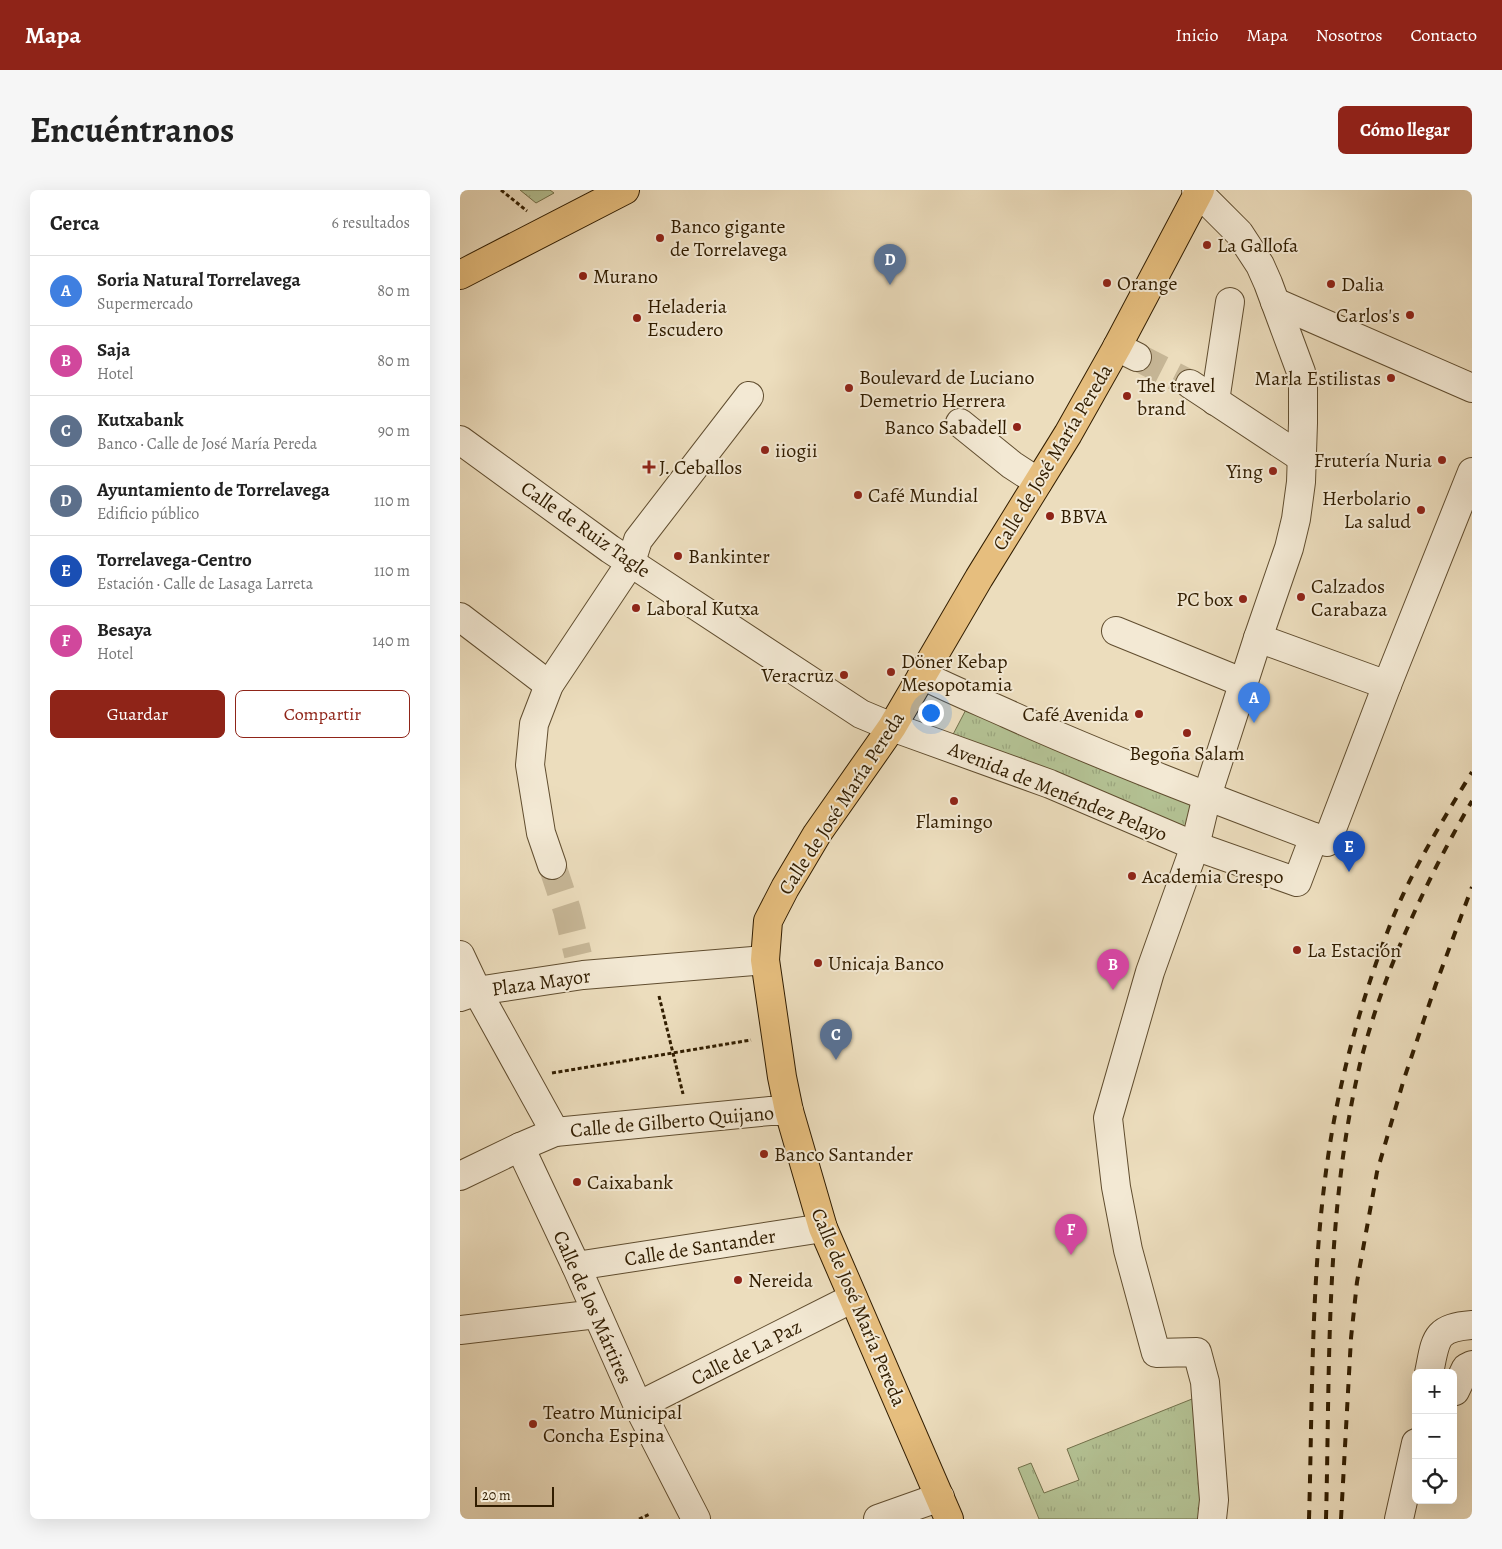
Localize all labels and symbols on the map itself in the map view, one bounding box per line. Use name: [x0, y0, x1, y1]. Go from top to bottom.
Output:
place label: Banco gigante de Torrelavega: [670, 213, 788, 263]
marker: Banco gigante de Torrelavega: [654, 232, 666, 244]
place label: La Gallofa: [1217, 232, 1299, 259]
marker: La Gallofa: [1201, 239, 1213, 251]
pin: D: [874, 244, 906, 285]
place label: Murano: [593, 263, 658, 290]
marker: Murano: [577, 270, 589, 282]
place label: Orange: [1117, 270, 1178, 297]
place label: Dalia: [1341, 271, 1385, 298]
marker: Orange: [1101, 277, 1113, 289]
marker: Dalia: [1325, 278, 1337, 290]
place label: Heladeria Escudero: [647, 293, 728, 343]
place label: Carlos's: [1336, 302, 1400, 329]
marker: Carlos's: [1404, 309, 1416, 321]
marker: Heladeria Escudero: [631, 312, 643, 324]
street label: Calle de José María Pereda: [986, 358, 1119, 556]
place label: Boulevard de Luciano Demetrio Herrera: [859, 364, 1034, 414]
place label: Marla Estilistas: [1255, 365, 1381, 392]
place label: The travel brand: [1137, 372, 1215, 422]
marker: Marla Estilistas: [1385, 372, 1397, 384]
marker: Boulevard de Luciano Demetrio Herrera: [843, 382, 855, 394]
marker: The travel brand: [1121, 390, 1133, 402]
place label: Banco Sabadell: [884, 414, 1007, 441]
marker: Banco Sabadell: [1011, 421, 1023, 433]
place label: iiogii: [775, 437, 818, 464]
marker: iiogii: [759, 444, 771, 456]
place label: Frutería Nuria: [1314, 447, 1433, 474]
place label: J. Ceballos: [659, 454, 742, 481]
marker: Frutería Nuria: [1436, 454, 1448, 466]
place label: Ying: [1225, 458, 1263, 485]
marker: J. Ceballos: [643, 461, 655, 473]
marker: Ying: [1267, 465, 1279, 477]
street label: Calle de Ruiz Tagle: [515, 475, 656, 584]
place label: Café Mundial: [868, 482, 978, 509]
place label: Herbolario La salud: [1322, 485, 1411, 535]
marker: Café Mundial: [852, 489, 864, 501]
place label: BBVA: [1060, 503, 1107, 530]
marker: Herbolario La salud: [1415, 504, 1427, 516]
marker: BBVA: [1044, 510, 1056, 522]
place label: Bankinter: [688, 543, 770, 570]
marker: Bankinter: [672, 550, 684, 562]
place label: Calzados Carabaza: [1311, 573, 1388, 623]
place label: PC box: [1176, 586, 1233, 613]
marker: Calzados Carabaza: [1295, 591, 1307, 603]
marker: PC box: [1237, 593, 1249, 605]
place label: Laboral Kutxa: [646, 595, 760, 622]
marker: Laboral Kutxa: [630, 602, 642, 614]
place label: Döner Kebap Mesopotamia: [901, 648, 1013, 698]
place label: Veracruz: [760, 662, 834, 689]
marker: Döner Kebap Mesopotamia: [885, 666, 897, 678]
marker: Veracruz: [838, 669, 850, 681]
pin: A: [1238, 682, 1270, 723]
your location: [918, 700, 944, 726]
place label: Café Avenida: [1023, 701, 1130, 728]
street label: Calle de José María Pereda: [772, 706, 911, 900]
marker: Café Avenida: [1133, 708, 1145, 720]
marker: Begoña Salam: [1181, 727, 1193, 739]
street label: Avenida de Menéndez Pelayo: [943, 735, 1171, 848]
place label: Begoña Salam: [1129, 740, 1245, 767]
marker: Flamingo: [948, 795, 960, 807]
place label: Flamingo: [915, 808, 993, 835]
pin: E: [1333, 831, 1365, 872]
place label: Academia Crespo: [1141, 863, 1283, 890]
marker: Academia Crespo: [1126, 870, 1138, 882]
place label: La Estación: [1307, 937, 1401, 964]
marker: La Estación: [1291, 944, 1303, 956]
pin: B: [1097, 949, 1129, 990]
place label: Unicaja Banco: [828, 950, 944, 977]
marker: Unicaja Banco: [812, 957, 824, 969]
street label: Plaza Mayor: [490, 962, 593, 1003]
pin: C: [820, 1019, 852, 1060]
street label: Calle de Gilberto Quijano: [569, 1099, 775, 1144]
place label: Banco Santander: [774, 1141, 913, 1168]
marker: Banco Santander: [758, 1148, 770, 1160]
place label: Caixabank: [587, 1169, 673, 1196]
marker: Caixabank: [571, 1176, 583, 1188]
street label: Calle de José María Pereda: [804, 1204, 913, 1411]
pin: F: [1055, 1214, 1087, 1255]
street label: Calle de Santander: [622, 1222, 778, 1273]
street label: Calle de los Mártires: [547, 1226, 639, 1388]
place label: Nereida: [748, 1267, 814, 1294]
marker: Nereida: [732, 1274, 744, 1286]
street label: Calle de La Paz: [686, 1313, 806, 1392]
place label: Teatro Municipal Concha Espina: [543, 1399, 682, 1449]
marker: Teatro Municipal Concha Espina: [527, 1418, 539, 1430]
scale bar: [475, 1484, 554, 1507]

